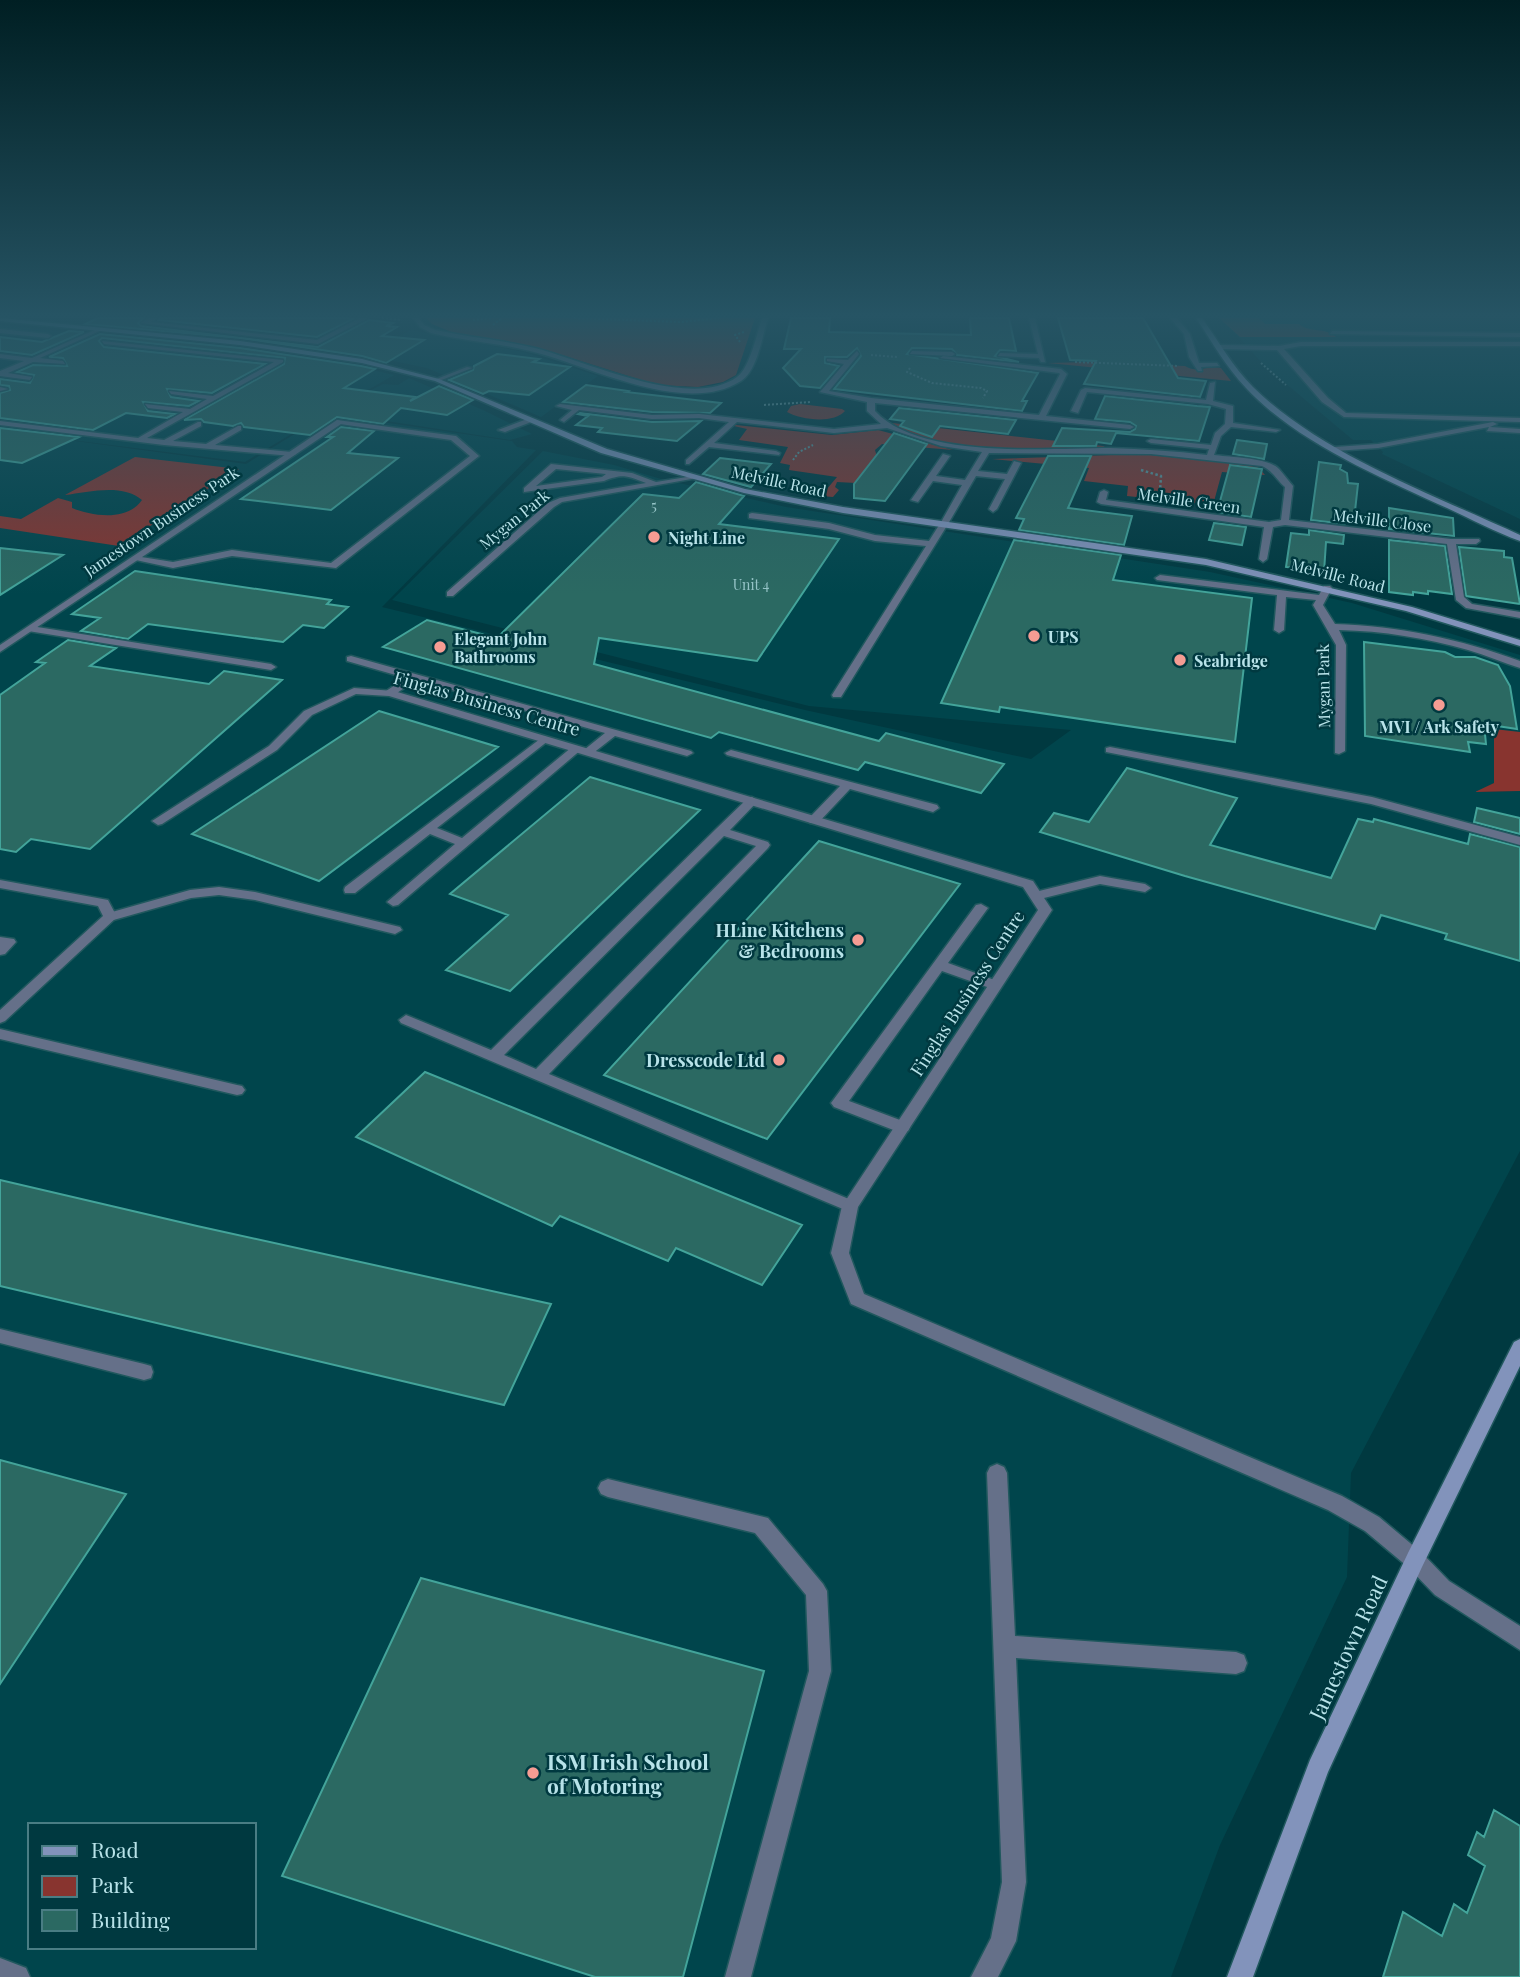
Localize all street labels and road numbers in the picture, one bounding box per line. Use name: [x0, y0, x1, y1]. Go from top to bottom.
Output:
street label: Jamestown Business Park: [79, 461, 243, 581]
street label: Melville Road: [730, 461, 828, 501]
street label: Melville Green: [1136, 482, 1242, 518]
street label: Mygan Park: [475, 484, 553, 554]
street label: Melville Close: [1331, 504, 1433, 536]
street label: Melville Road: [1289, 553, 1387, 597]
street label: Mygan Park: [1312, 644, 1334, 728]
street label: Finglas Business Centre: [391, 665, 583, 741]
street label: Finglas Business Centre: [904, 906, 1030, 1080]
street label: Jamestown Road: [1301, 1570, 1393, 1725]

